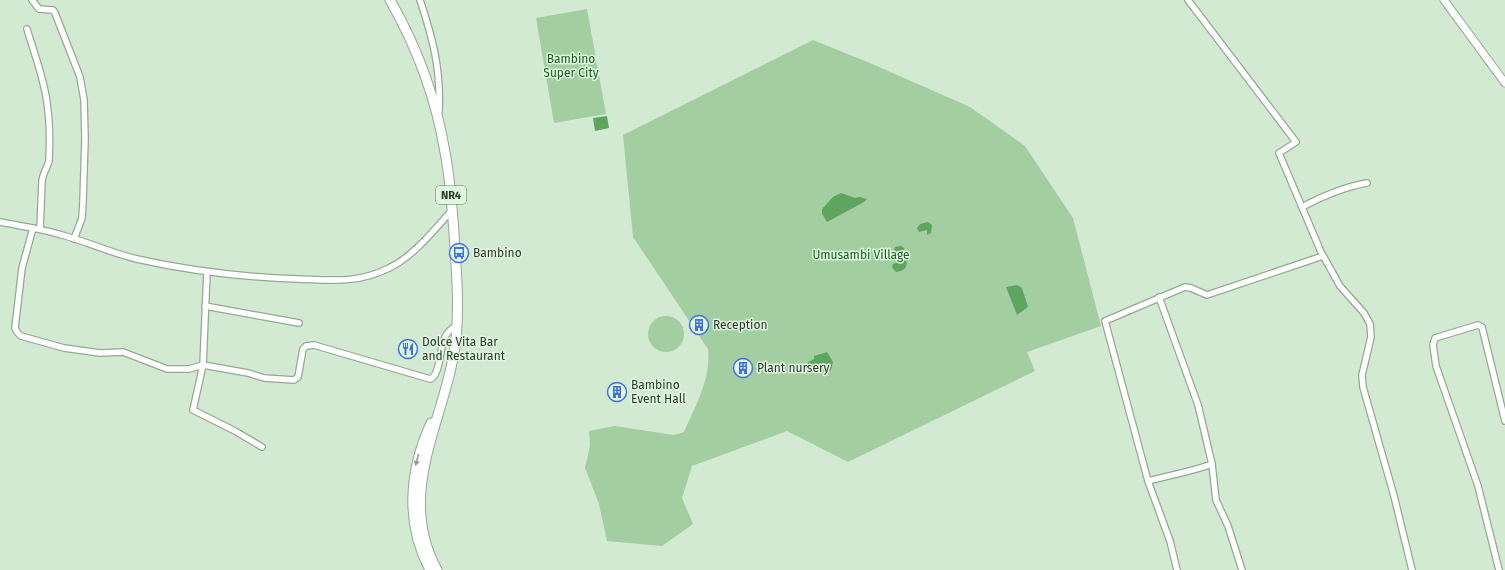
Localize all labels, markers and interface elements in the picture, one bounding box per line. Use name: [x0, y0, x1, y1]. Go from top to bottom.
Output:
park label: Bambino Super City: [543, 52, 599, 80]
road number: NR4: [436, 186, 466, 204]
bus stop icon: Bambino: [448, 242, 470, 264]
place label: Bambino: [473, 246, 522, 260]
park label: Umusambi Village: [812, 248, 910, 262]
building icon: Reception: [688, 314, 710, 336]
place label: Reception: [713, 318, 768, 332]
place label: Dolce Vita Bar and Restaurant: [422, 335, 506, 363]
restaurant icon: Dolce Vita Bar and Restaurant: [397, 338, 419, 360]
building icon: Plant nursery: [732, 357, 754, 379]
place label: Plant nursery: [757, 361, 830, 375]
place label: Bambino Event Hall: [631, 378, 686, 406]
building icon: Bambino Event Hall: [606, 381, 628, 403]
one-way arrow: [414, 454, 420, 467]

